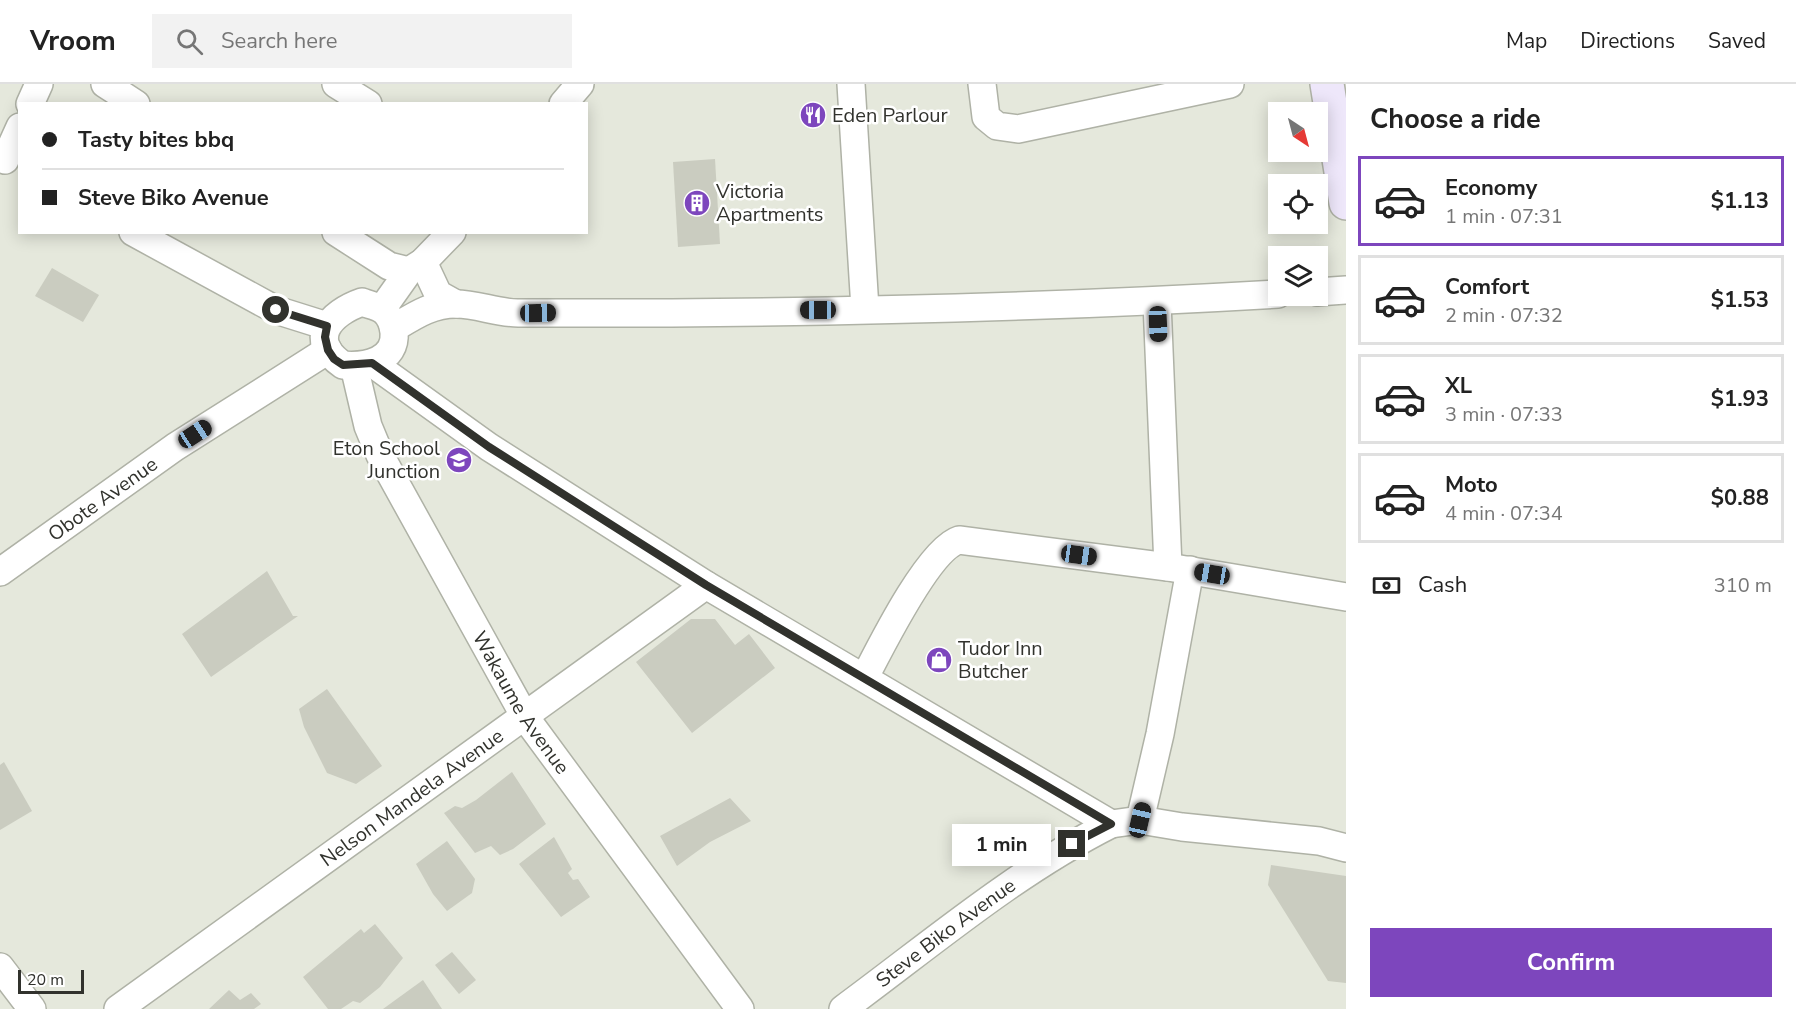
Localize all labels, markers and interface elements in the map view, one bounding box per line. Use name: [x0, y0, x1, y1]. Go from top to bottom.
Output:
search box: [152, 14, 572, 68]
text: Vroom: [30, 22, 116, 60]
icon: search: [173, 25, 206, 58]
text: Search here: [221, 26, 338, 56]
text: Map: [1506, 27, 1547, 55]
text: Directions: [1580, 27, 1675, 55]
text: Saved: [1708, 27, 1766, 55]
restaurant icon: Eden Parlour: [798, 100, 828, 130]
text: Choose a ride: [1370, 101, 1541, 138]
place label: Eden Parlour: [832, 102, 948, 129]
north arrow: [1268, 102, 1328, 162]
map controls: [1268, 102, 1328, 306]
text: Tasty bites bbq: [78, 125, 234, 155]
text: Economy: [1445, 173, 1537, 203]
button: locate: [1268, 174, 1328, 234]
icon: car: [1373, 174, 1427, 228]
place label: Victoria Apartments: [715, 178, 823, 228]
text: Steve Biko Avenue: [78, 183, 269, 213]
text: $1.13: [1711, 186, 1769, 216]
building icon: Victoria Apartments: [682, 188, 712, 218]
text: 1 min · 07:31: [1445, 203, 1563, 230]
button: layers: [1268, 246, 1328, 306]
text: Comfort: [1445, 272, 1529, 302]
icon: car: [1373, 273, 1427, 327]
text: $1.53: [1711, 285, 1769, 315]
route start: [262, 296, 289, 323]
car: [800, 301, 836, 319]
text: 2 min · 07:32: [1445, 302, 1563, 329]
car: [520, 304, 556, 322]
car: [1148, 306, 1168, 342]
text: XL: [1445, 371, 1472, 401]
icon: car: [1373, 372, 1427, 426]
text: $1.93: [1711, 384, 1769, 414]
text: 3 min · 07:33: [1445, 401, 1563, 428]
car: [175, 417, 215, 451]
place label: Eton School Junction: [333, 435, 440, 485]
school or university icon: Eton School Junction: [444, 445, 474, 475]
street label: Obote Avenue: [43, 451, 163, 548]
text: Moto: [1445, 470, 1498, 500]
icon: car: [1373, 471, 1427, 525]
text: $0.88: [1711, 483, 1769, 513]
text: 4 min · 07:34: [1445, 500, 1563, 527]
car: [1060, 544, 1098, 566]
car: [1193, 562, 1231, 586]
icon: cash: [1370, 569, 1403, 602]
text: Cash: [1418, 570, 1467, 600]
text: 310 m: [1714, 572, 1772, 599]
street label: Wakaume Avenue: [466, 626, 576, 780]
place label: Tudor Inn Butcher: [958, 635, 1043, 685]
shop icon: Tudor Inn Butcher: [924, 645, 954, 675]
street label: Nelson Mandela Avenue: [315, 722, 509, 873]
car: [1127, 800, 1153, 840]
callout: 1 min: [952, 823, 1051, 865]
route end: [1058, 830, 1085, 857]
text: 1 min: [976, 831, 1027, 858]
street label: Steve Biko Avenue: [870, 872, 1021, 994]
button: Confirm: [1370, 928, 1772, 997]
scale bar: [18, 967, 84, 994]
text: 20 m: [27, 969, 64, 991]

